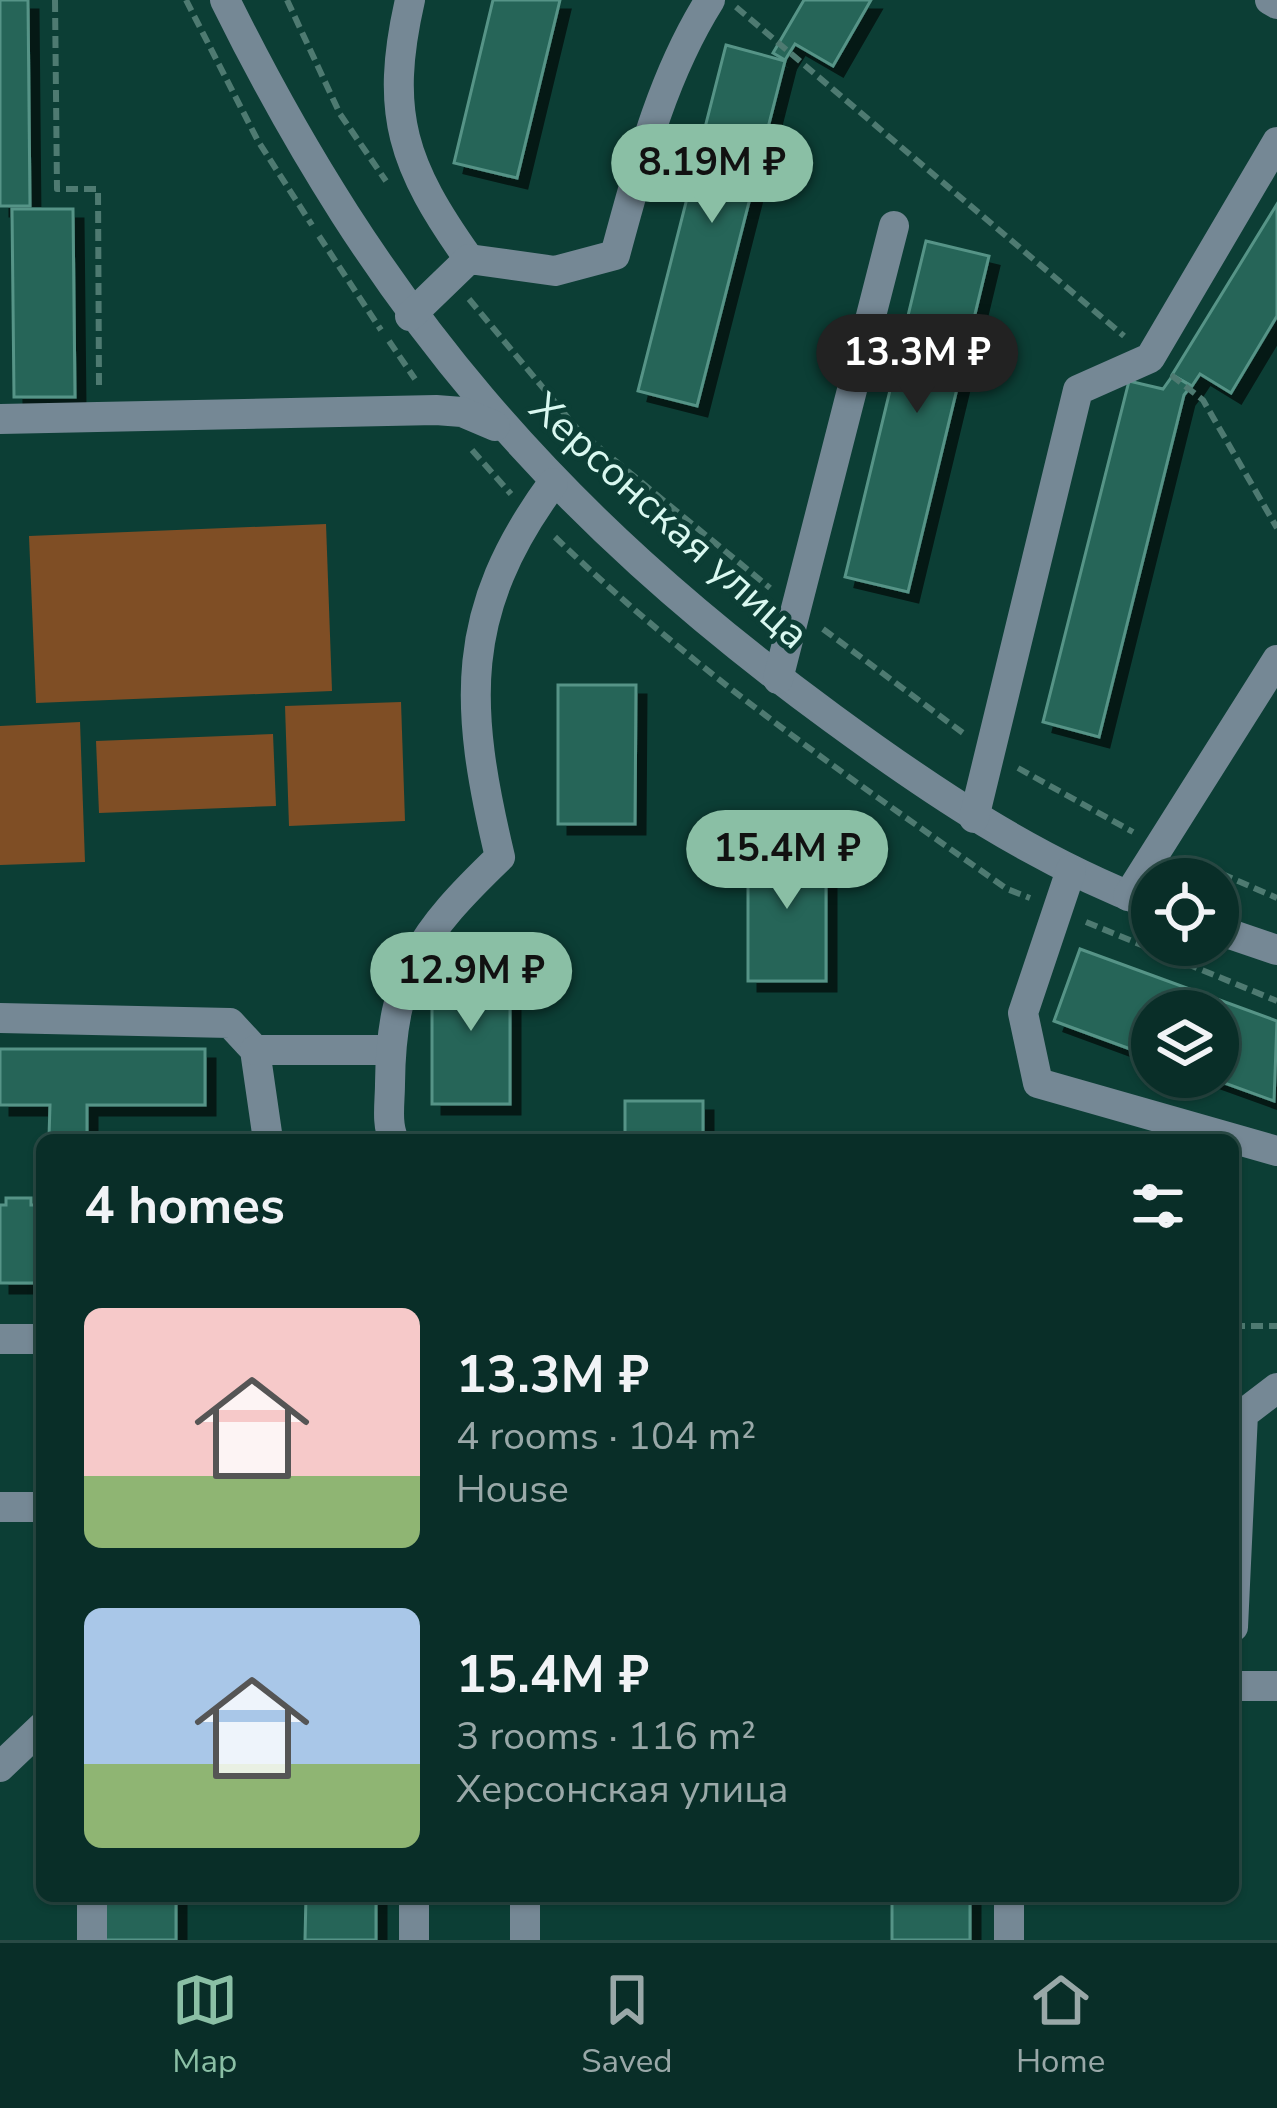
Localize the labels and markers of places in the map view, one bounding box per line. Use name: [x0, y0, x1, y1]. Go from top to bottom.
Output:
pin: 8.19M ₽: [601, 124, 823, 226]
pin: 13.3M ₽: [806, 314, 1028, 416]
pin: 15.4M ₽: [676, 810, 898, 912]
pin: 12.9M ₽: [360, 932, 582, 1034]

